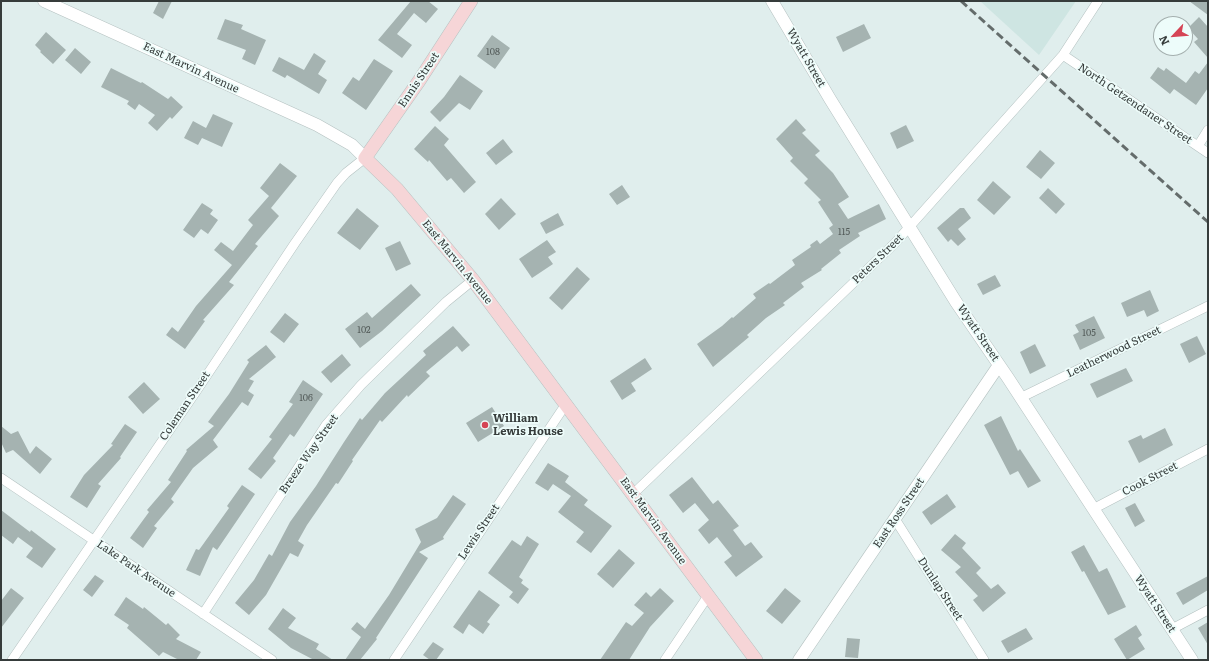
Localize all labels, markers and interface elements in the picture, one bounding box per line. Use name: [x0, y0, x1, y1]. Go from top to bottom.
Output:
north arrow: [1153, 16, 1193, 56]
street label: Wyatt Street: [784, 26, 828, 90]
text: N: [1154, 33, 1172, 48]
street label: East Marvin Avenue: [141, 40, 241, 96]
house number: 108: [486, 47, 500, 57]
street label: Ennis Street: [396, 50, 442, 110]
street label: North Getzendaner Street: [1075, 61, 1195, 147]
street label: East Marvin Avenue: [419, 217, 495, 307]
house number: 115: [838, 227, 850, 237]
street label: Peters Street: [850, 231, 906, 287]
street label: Wyatt Street: [954, 302, 1002, 364]
street label: Leatherwood Street: [1065, 323, 1163, 381]
house number: 102: [357, 325, 371, 335]
house number: 105: [1082, 328, 1096, 338]
street label: Coleman Street: [157, 369, 213, 443]
house number: 106: [299, 393, 313, 403]
street label: Breeze Way Street: [277, 412, 341, 496]
place label: William Lewis House: [493, 412, 563, 438]
marker: William Lewis House: [480, 420, 490, 430]
street label: Cook Street: [1120, 459, 1180, 499]
street label: East Marvin Avenue: [617, 475, 689, 567]
street label: East Ross Street: [871, 475, 927, 551]
street label: Lewis Street: [456, 502, 502, 562]
street label: Lake Park Avenue: [94, 538, 178, 600]
street label: Dunlap Street: [915, 555, 965, 623]
street label: Wyatt Street: [1132, 573, 1178, 635]

